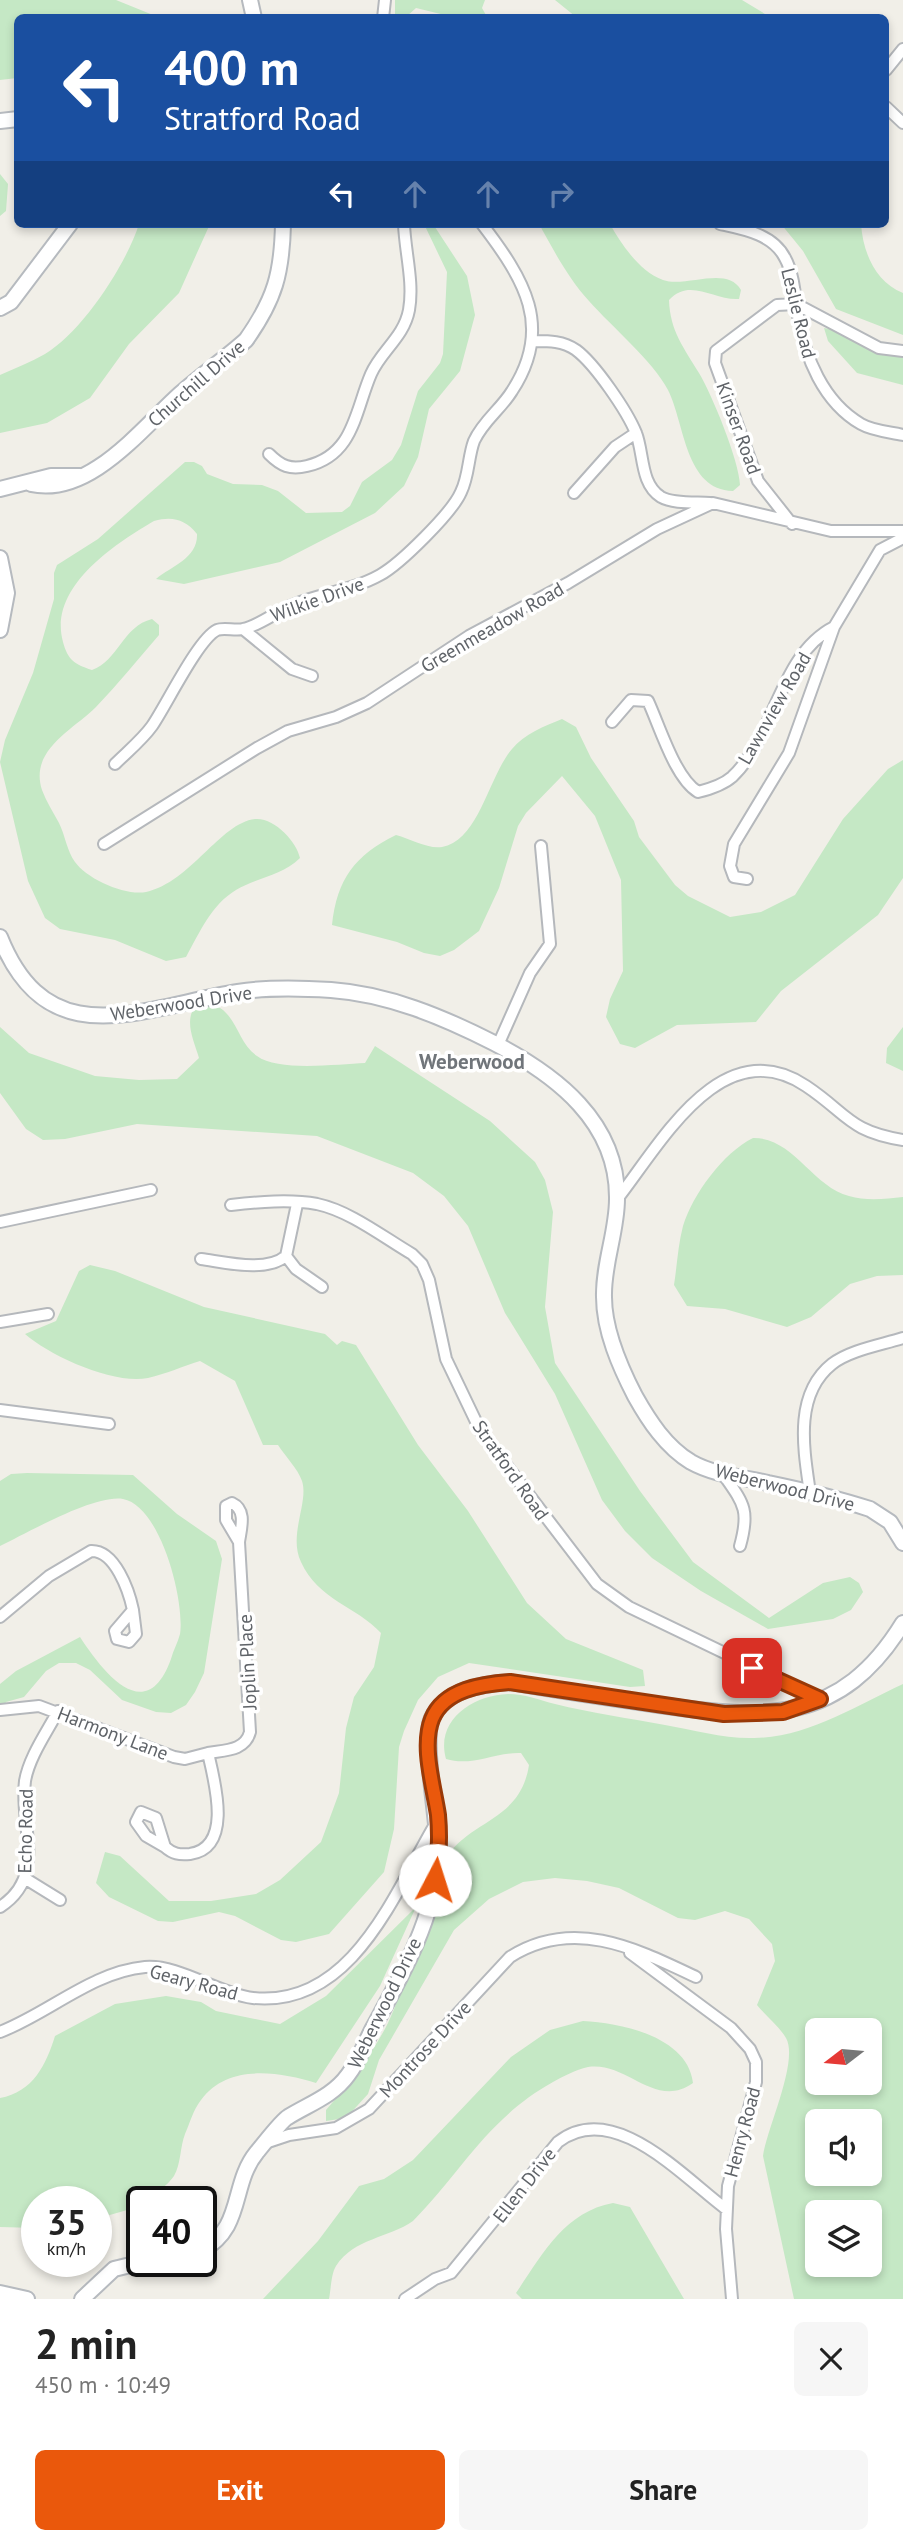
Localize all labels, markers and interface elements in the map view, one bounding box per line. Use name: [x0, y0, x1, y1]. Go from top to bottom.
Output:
text: 400 m: [164, 35, 299, 99]
icon: left: [49, 42, 140, 133]
text: Stratford Road: [164, 97, 361, 139]
icon: left: [323, 175, 361, 213]
icon: ahead: [396, 175, 434, 213]
icon: ahead: [469, 175, 507, 213]
icon: right: [542, 175, 580, 213]
street label: Leslie Road: [776, 265, 822, 361]
street label: Churchill Drive: [143, 334, 249, 432]
street label: Kinser Road: [711, 379, 767, 477]
street label: Wilkie Drive: [267, 571, 367, 627]
street label: Greenmeadow Road: [416, 576, 568, 678]
street label: Lawnview Road: [732, 648, 816, 768]
street label: Weberwood Drive: [109, 980, 253, 1026]
district label: Weberwood: [419, 1048, 525, 1075]
street label: Stratford Road: [468, 1415, 554, 1525]
street label: Weberwood Drive: [713, 1458, 857, 1516]
street label: Joplin Place: [233, 1614, 262, 1711]
pin: [722, 1638, 782, 1698]
icon: arrive: [733, 1649, 771, 1687]
street label: Harmony Lane: [54, 1701, 172, 1765]
street label: Echo Road: [12, 1788, 38, 1874]
position arrow: [398, 1843, 472, 1917]
street label: Weberwood Drive: [342, 1933, 426, 2073]
street label: Geary Road: [147, 1959, 241, 2005]
street label: Montrose Drive: [374, 1995, 476, 2103]
north arrow: [805, 2018, 882, 2095]
map controls: [805, 2018, 882, 2277]
street label: Henry Road: [718, 2084, 766, 2180]
button: sound: [805, 2109, 882, 2186]
street label: Ellen Drive: [487, 2143, 561, 2227]
speed limit sign: 40: [126, 2186, 217, 2277]
text: 35: [47, 2199, 86, 2245]
button: layers: [805, 2200, 882, 2277]
text: km/h: [47, 2237, 86, 2260]
text: 2 min: [35, 2316, 137, 2371]
button: close: [794, 2322, 868, 2396]
text: 450 m · 10:49: [35, 2370, 171, 2399]
button: Exit: [35, 2450, 445, 2530]
button: Share: [459, 2450, 868, 2530]

